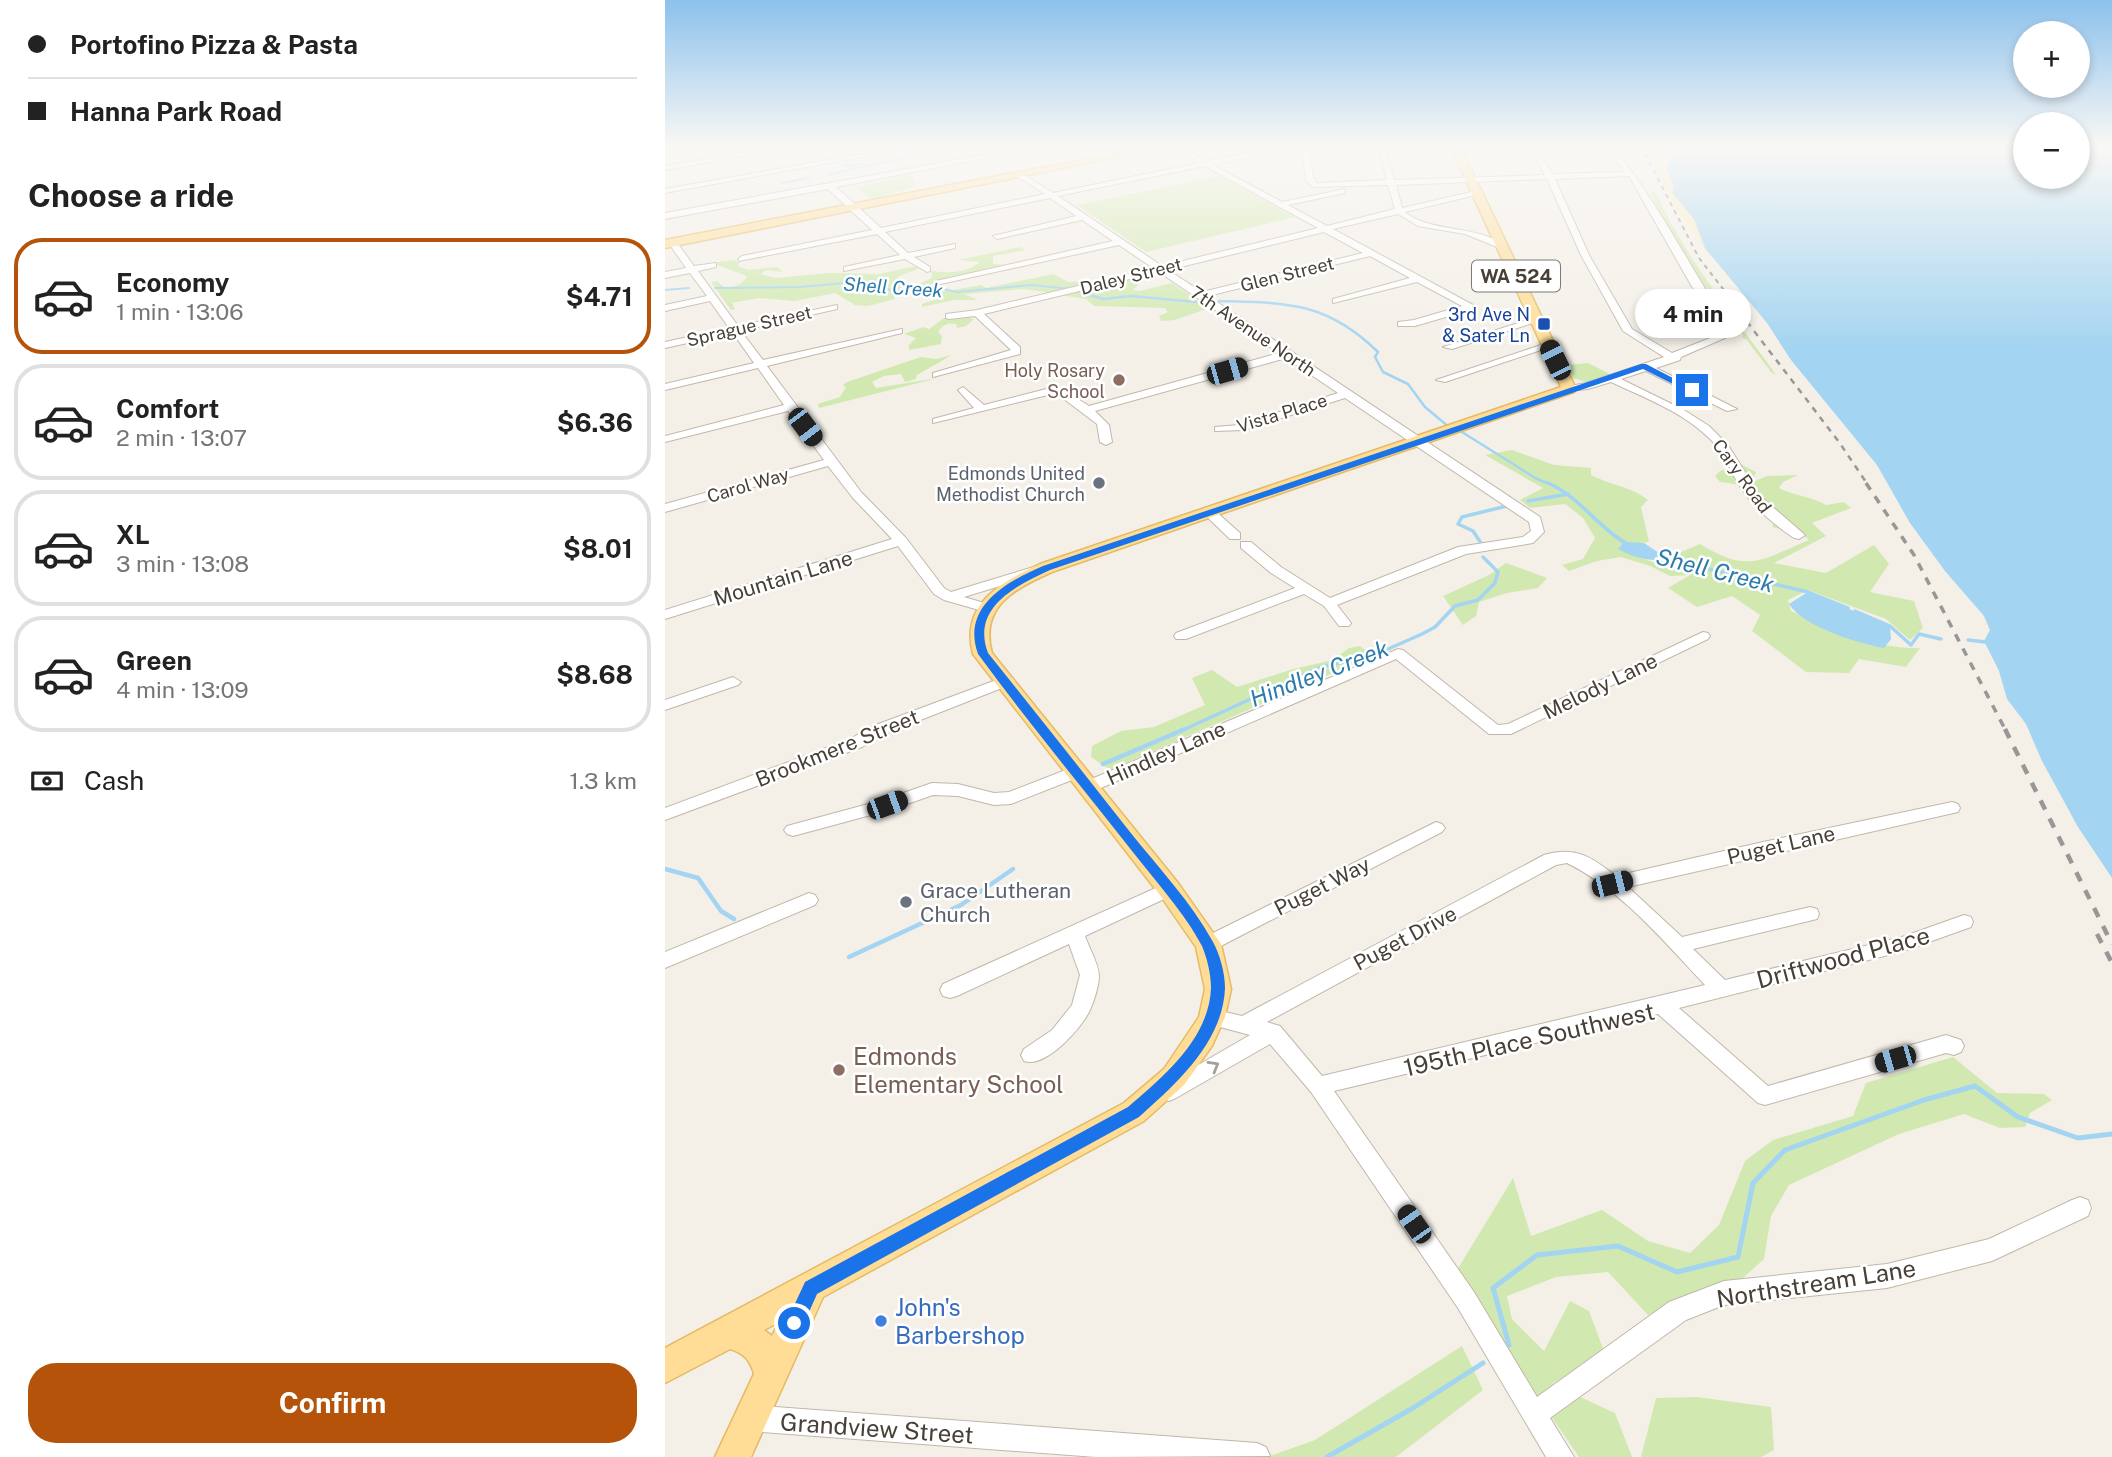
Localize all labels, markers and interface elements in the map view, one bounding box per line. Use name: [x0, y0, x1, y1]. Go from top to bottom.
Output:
map controls: [2013, 21, 2090, 189]
button: +: [2013, 21, 2090, 98]
text: Portofino Pizza & Pasta: [70, 29, 358, 60]
text: Hanna Park Road: [70, 96, 282, 127]
button: −: [2013, 112, 2090, 189]
text: Choose a ride: [28, 177, 234, 214]
street label: Glen Street: [1238, 252, 1336, 296]
street label: Daley Street: [1078, 253, 1184, 299]
road number: WA 524: [1472, 260, 1560, 292]
icon: car: [32, 265, 95, 328]
text: Economy: [116, 267, 229, 298]
water label: Shell Creek: [843, 273, 944, 302]
text: $4.71: [566, 281, 633, 312]
street label: 7th Avenue North: [1186, 281, 1320, 381]
callout: 4 min: [1634, 288, 1750, 338]
text: 1 min · 13:06: [116, 298, 244, 325]
text: 4 min: [1663, 300, 1723, 327]
street label: Sprague Street: [684, 301, 814, 351]
place label: 3rd Ave N & Sater Ln: [1442, 304, 1530, 346]
marker: 3rd Ave N & Sater Ln: [1536, 316, 1552, 332]
car: [1537, 337, 1574, 383]
car: [1204, 355, 1251, 387]
place label: Holy Rosary School: [1004, 360, 1105, 402]
marker: Holy Rosary School: [1111, 372, 1127, 388]
route end: [1676, 374, 1708, 406]
street label: Vista Place: [1234, 389, 1330, 437]
icon: car: [32, 391, 95, 454]
text: Comfort: [116, 393, 219, 424]
car: [784, 404, 827, 450]
text: $6.36: [557, 407, 633, 438]
text: 2 min · 13:07: [116, 424, 247, 451]
street label: Cary Road: [1708, 435, 1776, 517]
street label: Carol Way: [705, 463, 792, 507]
place label: Edmonds United Methodist Church: [936, 463, 1085, 505]
marker: Edmonds United Methodist Church: [1091, 475, 1107, 491]
icon: car: [32, 517, 95, 580]
text: XL: [116, 519, 150, 550]
text: $8.01: [563, 533, 633, 564]
water label: Shell Creek: [1653, 542, 1777, 598]
street label: Mountain Lane: [711, 545, 855, 611]
text: 3 min · 13:08: [116, 550, 249, 577]
water label: Hindley Creek: [1246, 634, 1393, 712]
icon: car: [32, 643, 95, 706]
text: Green: [116, 645, 192, 676]
street label: Melody Lane: [1539, 648, 1661, 724]
text: $8.68: [556, 659, 633, 690]
text: 4 min · 13:09: [116, 676, 249, 703]
street label: Brookmere Street: [752, 704, 922, 792]
street label: Hindley Lane: [1103, 716, 1229, 790]
icon: cash: [28, 762, 66, 800]
text: Cash: [84, 765, 144, 796]
text: 1.3 km: [570, 767, 637, 794]
car: [864, 788, 911, 822]
street label: Puget Lane: [1724, 820, 1838, 870]
street label: Puget Way: [1270, 851, 1374, 921]
car: [1590, 869, 1635, 899]
place label: Grace Lutheran Church: [920, 878, 1071, 927]
marker: Grace Lutheran Church: [898, 894, 914, 910]
street label: Puget Drive: [1349, 900, 1461, 976]
street label: Driftwood Place: [1753, 920, 1933, 994]
street label: 195th Place Southwest: [1401, 996, 1657, 1082]
place label: Edmonds Elementary School: [853, 1042, 1064, 1098]
car: [1872, 1043, 1919, 1075]
one-way arrow: [1207, 1061, 1220, 1074]
marker: Edmonds Elementary School: [831, 1062, 847, 1078]
car: [1394, 1201, 1435, 1247]
street label: Northstream Lane: [1714, 1253, 1918, 1313]
place label: John's Barbershop: [895, 1293, 1025, 1349]
route start: [778, 1307, 810, 1339]
marker: John's Barbershop: [873, 1313, 889, 1329]
button: Confirm: [28, 1363, 637, 1443]
street label: Grandview Street: [779, 1407, 975, 1449]

